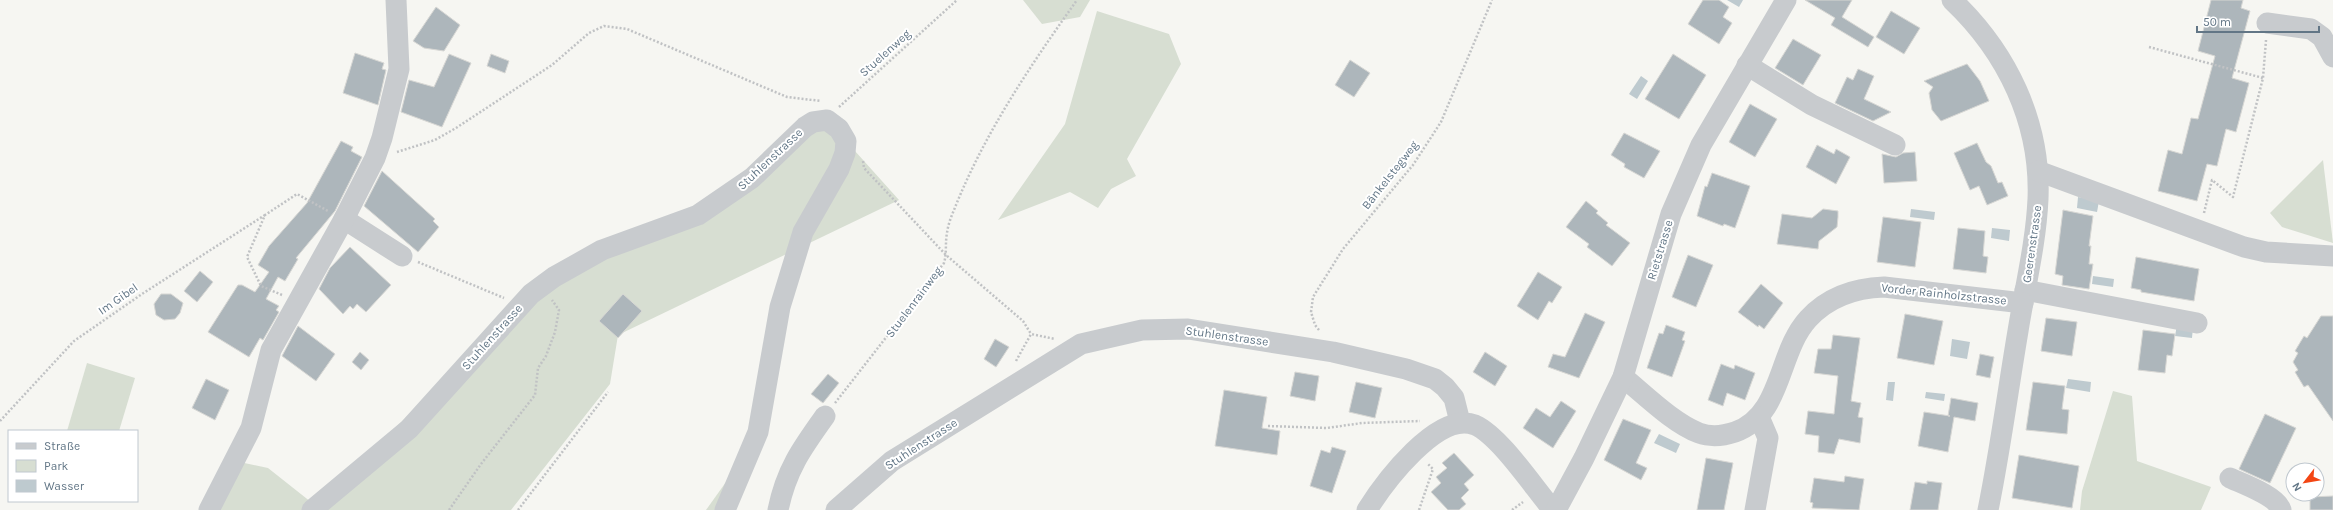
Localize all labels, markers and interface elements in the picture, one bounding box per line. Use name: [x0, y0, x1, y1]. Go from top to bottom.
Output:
scale bar: [2197, 8, 2319, 34]
text: 50 m: [2203, 15, 2231, 29]
street label: Stuelenweg: [857, 26, 913, 79]
street label: Stuhlenstrasse: [735, 125, 805, 193]
street label: Bänkelstegweg: [1359, 138, 1421, 212]
street label: Geerenstrasse: [2020, 204, 2044, 284]
street label: Rietstrasse: [1644, 218, 1676, 282]
street label: Stuelenrainweg: [883, 264, 945, 340]
street label: Im Gibel: [95, 280, 141, 318]
street label: Vorder Rainholzstrasse: [1881, 280, 2007, 308]
street label: Stuhlenstrasse: [459, 301, 525, 373]
street label: Stuhlenstrasse: [1185, 323, 1269, 349]
street label: Stuhlenstrasse: [882, 415, 960, 473]
legend: [8, 430, 138, 502]
text: Straße: [44, 439, 80, 453]
text: Park: [44, 459, 69, 473]
north arrow: [2285, 462, 2325, 502]
text: Wasser: [44, 479, 85, 493]
text: N: [2289, 480, 2304, 494]

